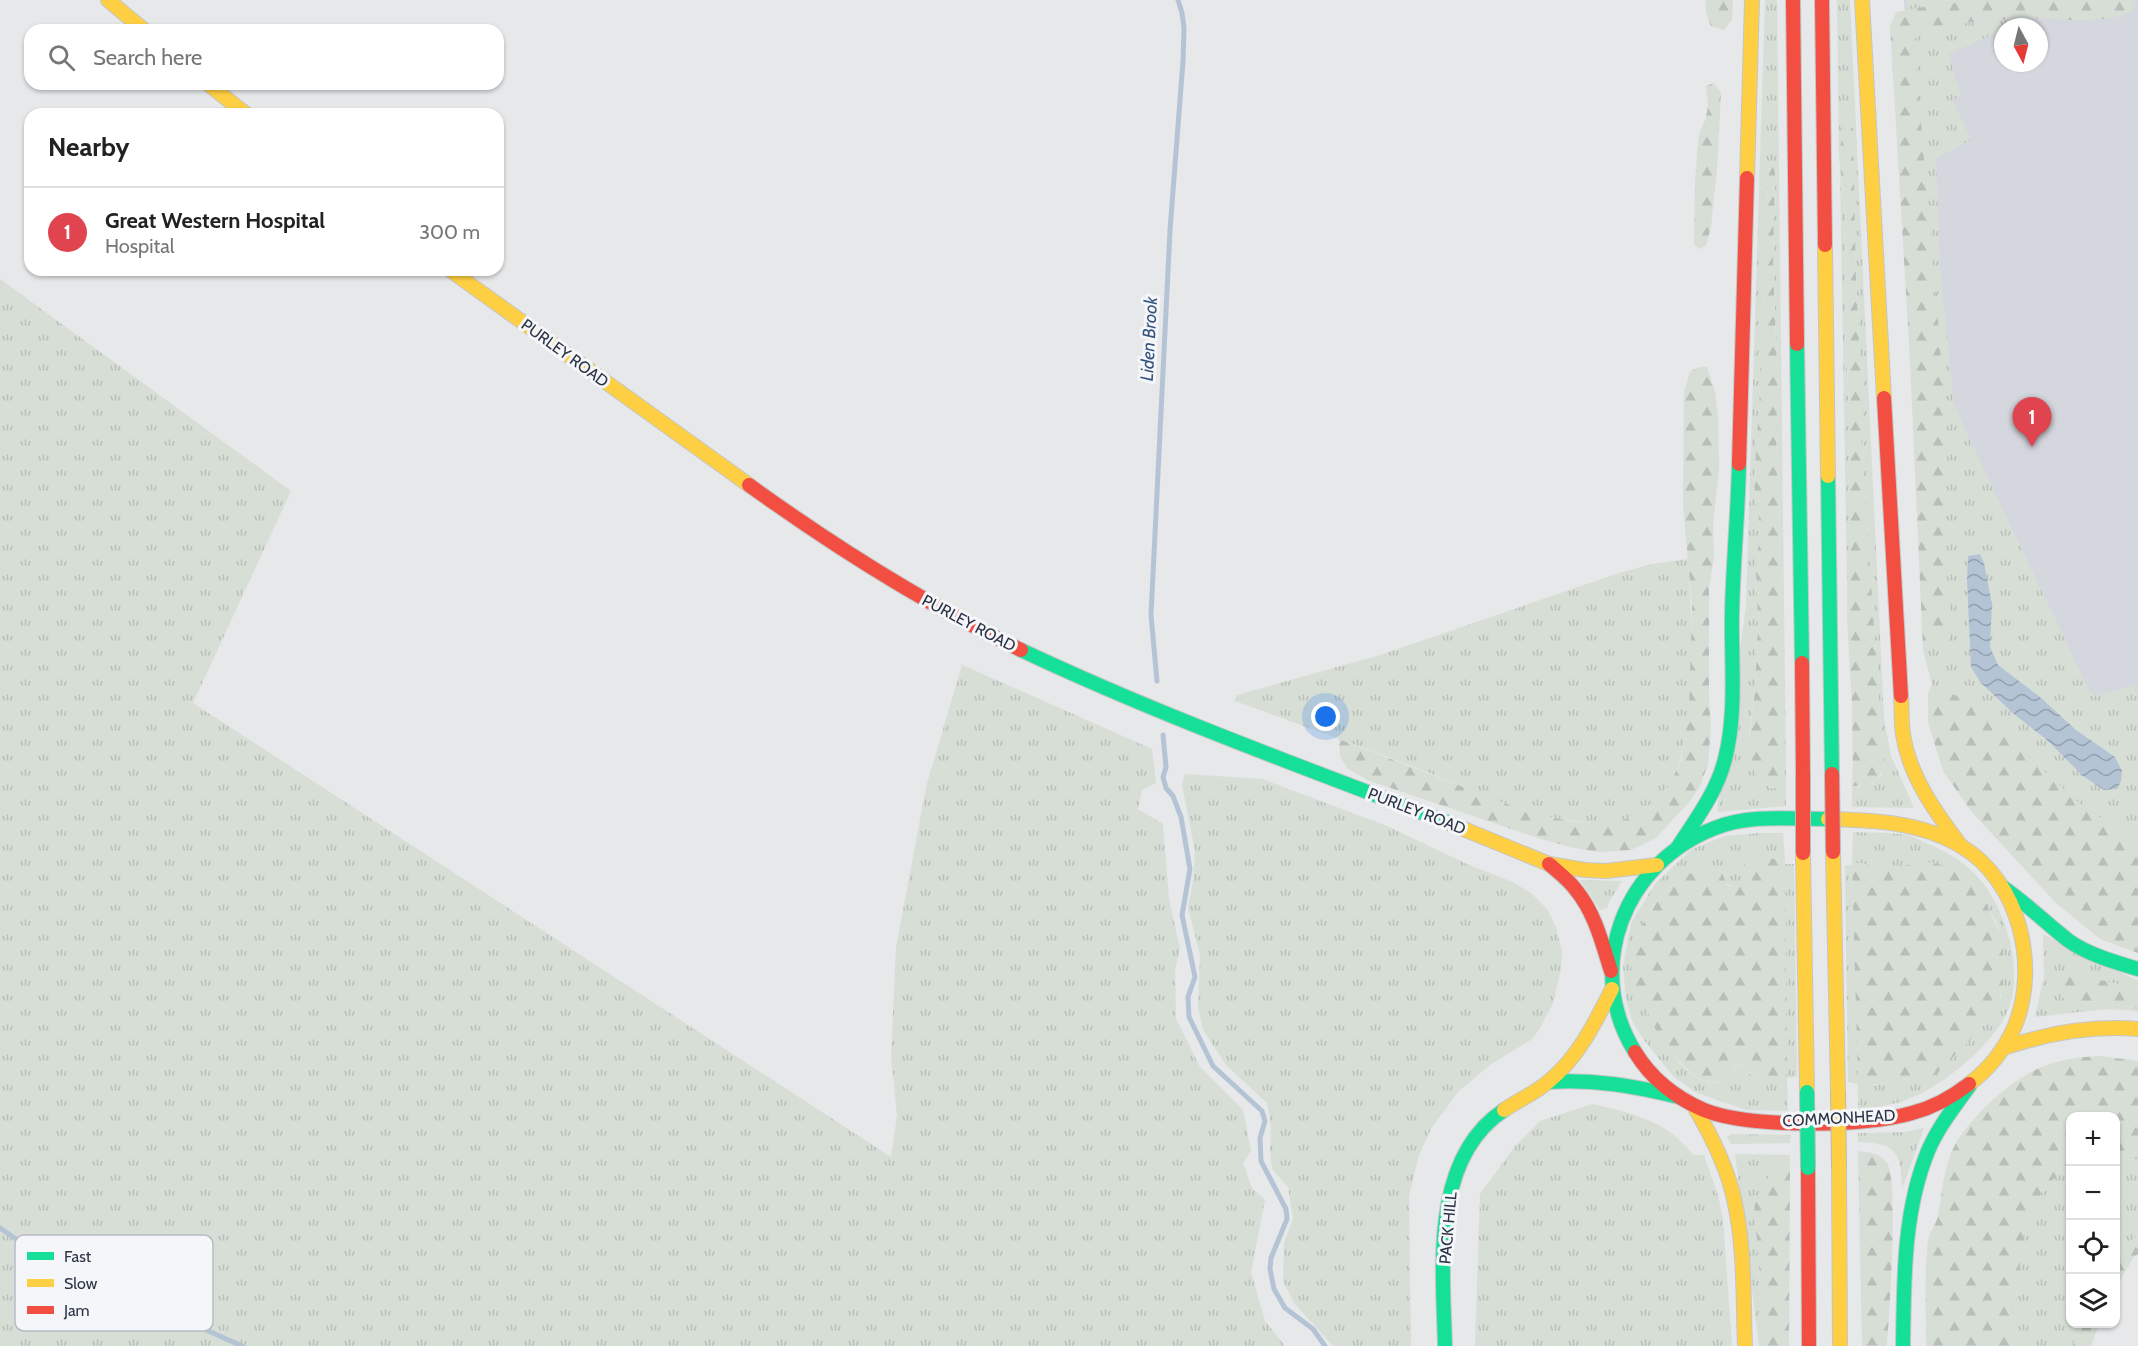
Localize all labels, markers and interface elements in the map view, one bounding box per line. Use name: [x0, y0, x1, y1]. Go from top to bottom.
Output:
north arrow: [1994, 18, 2048, 72]
search box: [24, 24, 504, 90]
icon: search: [45, 41, 78, 74]
text: Search here: [93, 44, 202, 71]
text: Nearby: [48, 131, 129, 163]
text: Great Western Hospital: [105, 207, 325, 234]
text: 1: [64, 220, 71, 244]
text: 300 m: [419, 220, 480, 244]
text: Hospital: [105, 234, 175, 258]
water label: Liden Brook: [1136, 295, 1162, 382]
street label: PURLEY ROAD: [518, 315, 612, 391]
pin: 1: [2012, 398, 2052, 447]
street label: PURLEY ROAD: [919, 590, 1019, 656]
your location: [1311, 702, 1340, 731]
street label: PURLEY ROAD: [1365, 784, 1469, 838]
street label: COMMONHEAD: [1782, 1106, 1896, 1130]
map controls: [2066, 1112, 2120, 1328]
button: +: [2066, 1112, 2120, 1166]
button: −: [2066, 1166, 2120, 1220]
street label: PACK HILL: [1435, 1191, 1461, 1265]
button: locate: [2066, 1220, 2120, 1274]
legend: [15, 1235, 213, 1331]
text: Fast: [64, 1247, 92, 1266]
text: Slow: [64, 1274, 98, 1293]
button: layers: [2066, 1274, 2120, 1328]
text: Jam: [63, 1301, 90, 1320]

